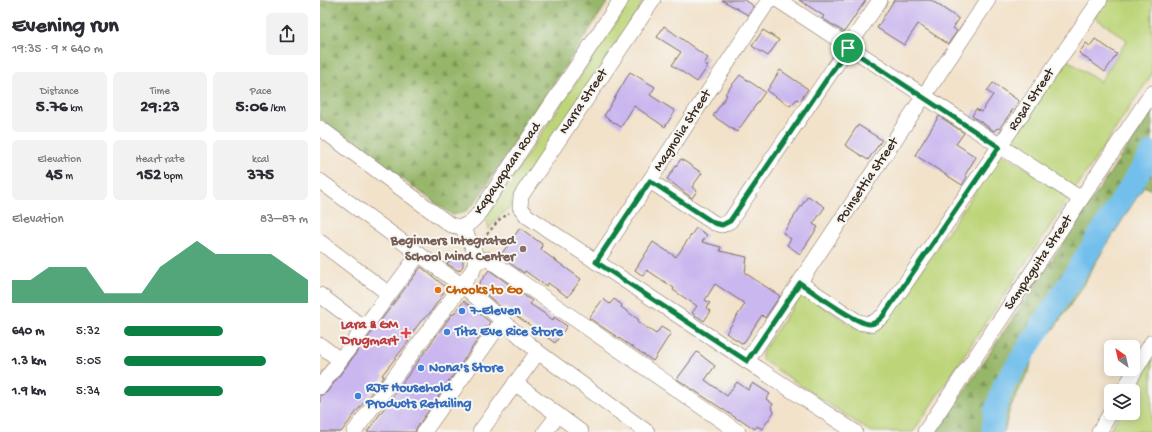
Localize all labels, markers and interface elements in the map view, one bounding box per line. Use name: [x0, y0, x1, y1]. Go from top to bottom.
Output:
button: share: [266, 13, 308, 55]
text: Evening run: [12, 14, 119, 40]
pin: [831, 31, 865, 65]
icon: arrive: [837, 37, 859, 59]
text: 19:35 · 9 × 640 m: [12, 42, 103, 57]
street label: Narra Street: [556, 65, 613, 138]
street label: Rosal Street: [1005, 65, 1060, 134]
text: Distance: [40, 86, 79, 98]
text: Time: [150, 86, 170, 98]
text: Pace: [250, 86, 271, 98]
street label: Magnolia Street: [650, 86, 716, 175]
text: 5.76: [36, 98, 68, 118]
text: 29:23: [140, 98, 180, 118]
text: 5:06: [235, 98, 268, 118]
text: km: [68, 103, 83, 115]
text: /km: [268, 103, 286, 115]
street label: Kapayapaan Road: [471, 118, 546, 218]
street label: Poinsettia Street: [832, 134, 904, 228]
text: Elevation: [37, 154, 81, 166]
text: Heart rate: [135, 154, 185, 166]
text: kcal: [252, 154, 269, 166]
text: 45: [46, 166, 63, 186]
text: 152: [137, 166, 161, 186]
text: 375: [247, 166, 274, 186]
text: m: [63, 171, 73, 183]
text: bpm: [161, 171, 183, 183]
street label: Sampaguita Street: [1001, 211, 1078, 314]
text: Elevation: [12, 212, 64, 227]
text: 83–87 m: [260, 212, 308, 227]
place label: Beginners Integrated School Mind Center: [390, 233, 517, 266]
marker: Beginners Integrated School Mind Center: [518, 244, 528, 254]
place label: Chooks to Go: [445, 282, 523, 299]
marker: Chooks to Go: [433, 285, 443, 295]
place label: 7-Eleven: [469, 303, 521, 320]
marker: 7-Eleven: [457, 306, 467, 316]
place label: Lara & GM Drugmart: [339, 317, 399, 350]
text: 640 m: [12, 324, 44, 339]
text: 5:32: [76, 324, 100, 339]
place label: Tita Eve Rice Store: [454, 324, 564, 341]
marker: Tita Eve Rice Store: [442, 327, 452, 337]
marker: Lara & GM Drugmart: [401, 328, 411, 338]
north arrow: [1104, 340, 1140, 376]
map controls: [1104, 340, 1140, 420]
text: 1.3 km: [12, 354, 46, 369]
text: 5:05: [76, 354, 101, 369]
place label: Nona's Store: [429, 360, 504, 377]
marker: Nona's Store: [416, 363, 426, 373]
place label: RJF Household Products Retailing: [365, 380, 472, 413]
text: 1.9 km: [12, 384, 46, 399]
text: 5:34: [76, 384, 100, 399]
button: layers: [1104, 384, 1140, 420]
marker: RJF Household Products Retailing: [353, 391, 363, 401]

